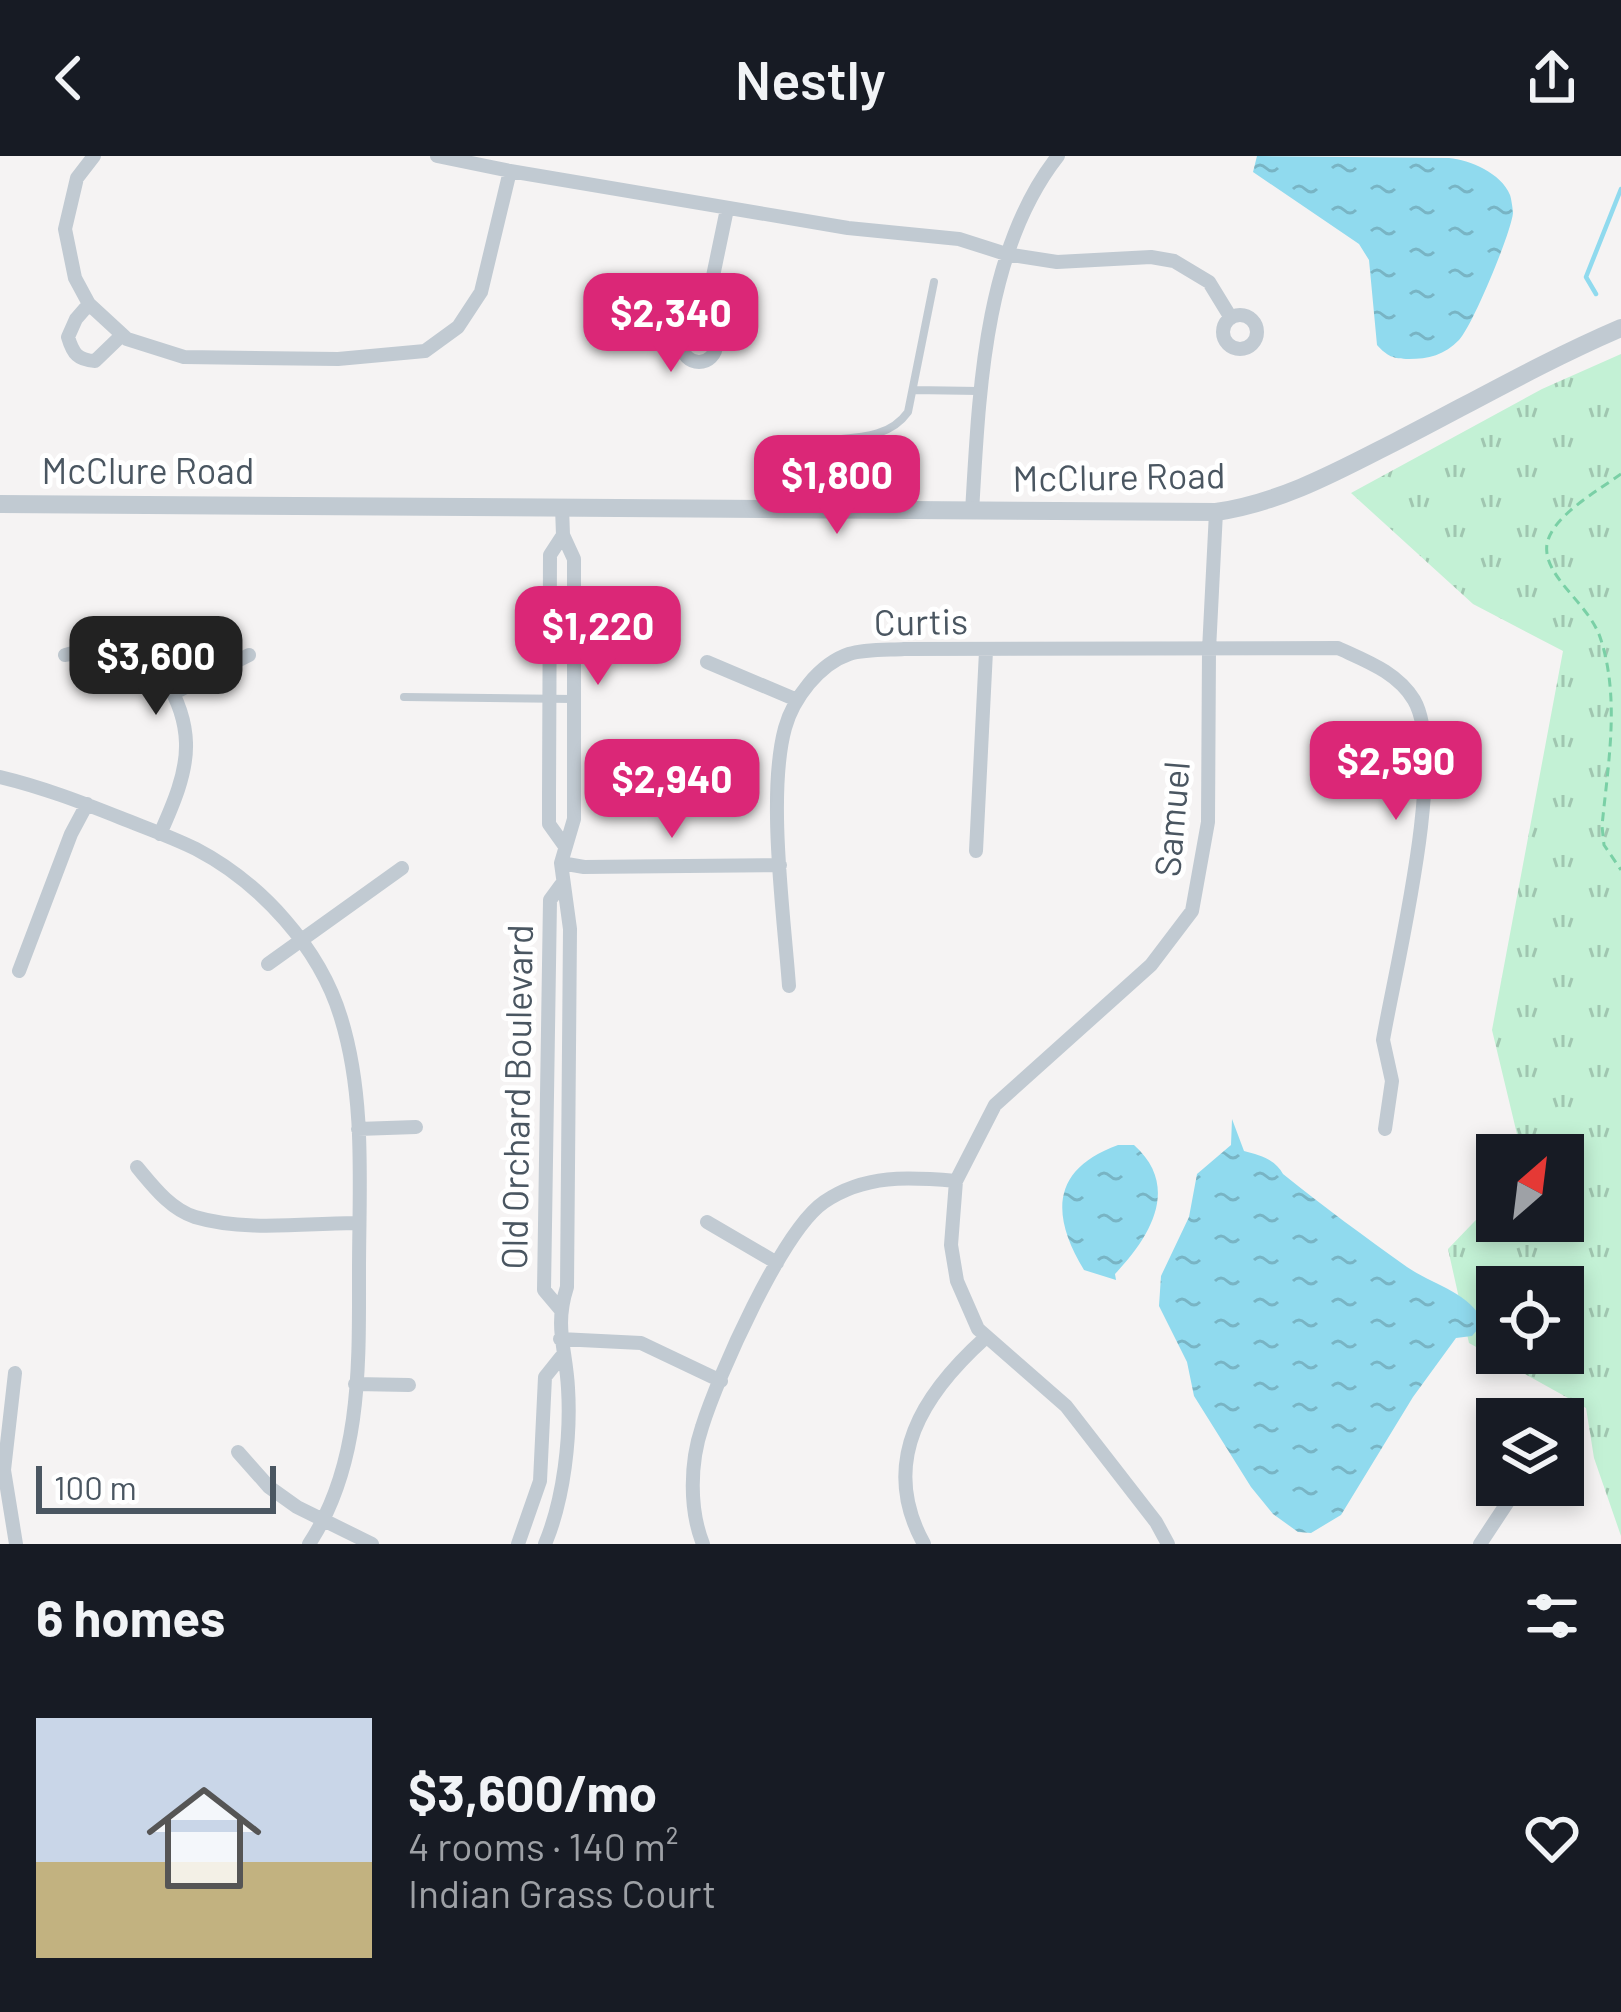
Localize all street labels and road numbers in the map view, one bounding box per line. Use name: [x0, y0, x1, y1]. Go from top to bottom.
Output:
street label: McClure Road: [42, 448, 254, 491]
street label: McClure Road: [1012, 452, 1226, 499]
street label: Curtis: [873, 598, 969, 643]
street label: Samuel: [1144, 759, 1197, 878]
street label: Old Orchard Boulevard: [491, 924, 540, 1270]

